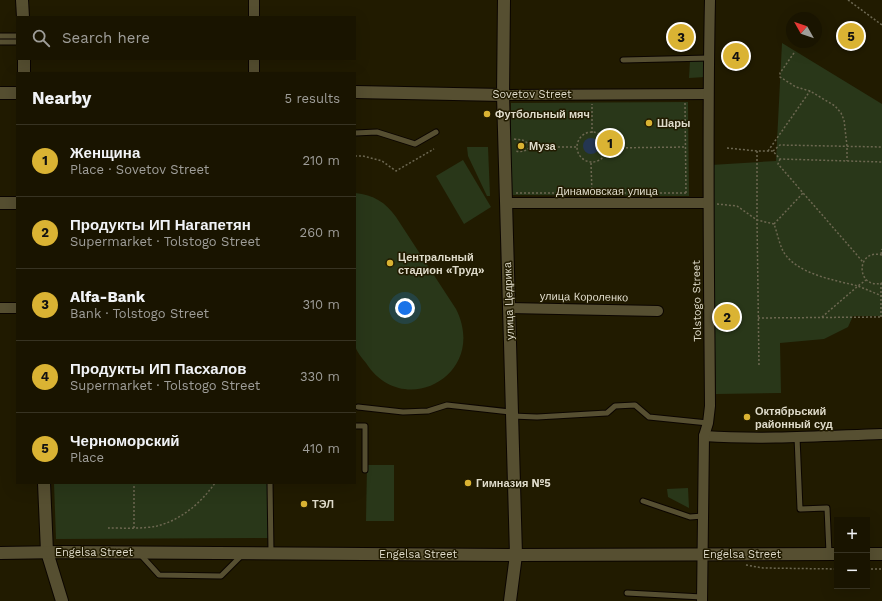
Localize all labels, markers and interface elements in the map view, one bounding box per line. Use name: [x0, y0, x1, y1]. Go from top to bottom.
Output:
north arrow: [786, 12, 822, 48]
search box: [16, 16, 356, 60]
pin: 5: [838, 21, 864, 51]
pin: 3: [668, 22, 694, 52]
icon: search: [30, 27, 52, 49]
text: Search here: [62, 29, 150, 47]
pin: 4: [723, 41, 749, 71]
text: Nearby: [32, 88, 91, 108]
street label: Sovetov Street: [492, 88, 572, 101]
text: 5 results: [285, 91, 340, 106]
place label: Футбольный мяч: [495, 108, 590, 121]
marker: Футбольный мяч: [482, 109, 492, 119]
place label: Шары: [657, 117, 690, 130]
marker: Шары: [644, 118, 654, 128]
pin: 1: [597, 128, 623, 158]
place label: Муза: [529, 140, 556, 153]
marker: Муза: [516, 141, 526, 151]
text: Женщина: [70, 144, 140, 162]
text: 1: [42, 153, 48, 168]
text: 210 m: [302, 153, 340, 168]
text: Place · Sovetov Street: [70, 162, 209, 177]
street label: Динамовская улица: [556, 185, 659, 198]
text: Продукты ИП Нагапетян: [70, 216, 251, 234]
text: 2: [41, 225, 49, 240]
text: 260 m: [300, 225, 340, 240]
text: Supermarket · Tolstogo Street: [70, 234, 260, 249]
place label: Центральный стадион «Труд»: [398, 251, 485, 277]
marker: Центральный стадион «Труд»: [385, 258, 395, 268]
street label: Tolstogo Street: [690, 260, 704, 342]
street label: улица Цедрика: [501, 261, 517, 340]
text: Alfa-Bank: [70, 288, 145, 306]
street label: улица Короленко: [540, 290, 628, 304]
text: 3: [41, 297, 49, 312]
text: 310 m: [302, 297, 340, 312]
your location: [395, 298, 415, 318]
pin: 2: [714, 302, 740, 332]
text: Bank · Tolstogo Street: [70, 306, 209, 321]
text: Продукты ИП Пасхалов: [70, 360, 246, 378]
text: 4: [41, 369, 49, 384]
text: 330 m: [300, 369, 340, 384]
text: Supermarket · Tolstogo Street: [70, 378, 260, 393]
place label: Октябрьский районный суд: [755, 405, 833, 431]
marker: Октябрьский районный суд: [742, 412, 752, 422]
text: Черноморский: [70, 432, 180, 450]
text: 5: [41, 441, 49, 456]
text: 410 m: [302, 441, 340, 456]
text: Place: [70, 450, 104, 465]
place label: Гимназия №5: [476, 477, 551, 490]
marker: Гимназия №5: [463, 478, 473, 488]
place label: ТЭЛ: [312, 498, 334, 511]
marker: ТЭЛ: [299, 499, 309, 509]
map controls: [834, 517, 870, 589]
button: +: [834, 517, 870, 553]
street label: Engelsa Street: [55, 546, 133, 559]
street label: Engelsa Street: [379, 548, 457, 561]
street label: Engelsa Street: [703, 548, 781, 561]
button: −: [834, 553, 870, 589]

